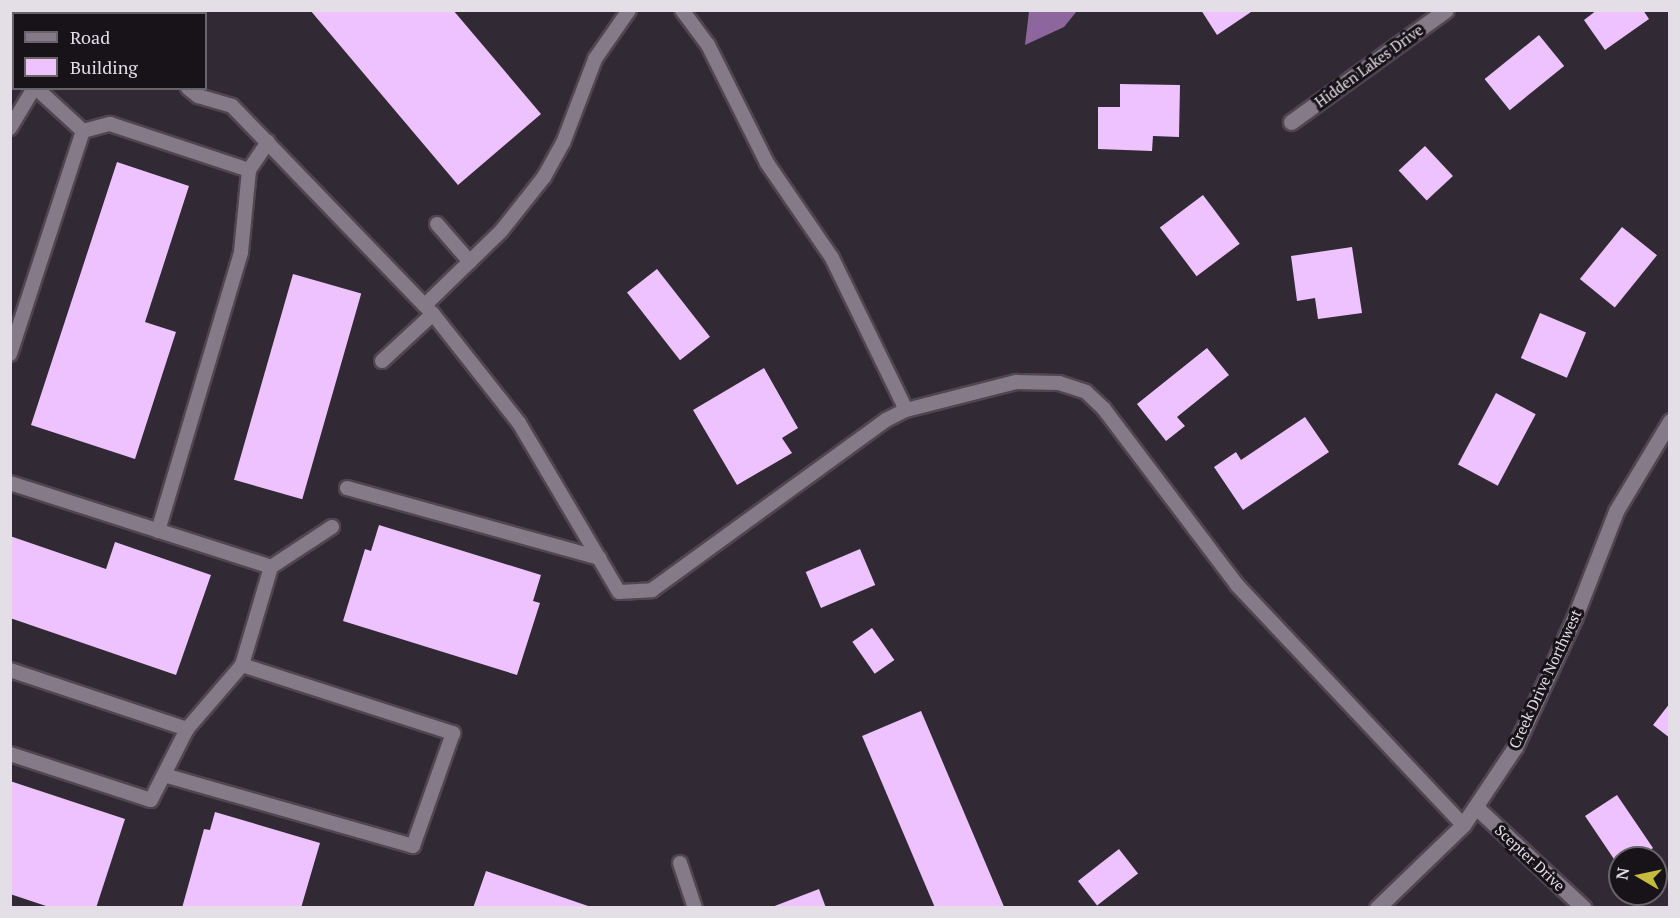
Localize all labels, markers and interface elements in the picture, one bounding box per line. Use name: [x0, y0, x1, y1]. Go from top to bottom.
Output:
legend: [12, 12, 207, 90]
street label: Hidden Lakes Drive: [1312, 21, 1426, 111]
text: Road: [70, 25, 110, 49]
text: Building: [70, 55, 138, 79]
street label: Creek Drive Northwest: [1505, 607, 1585, 751]
street label: Scepter Drive: [1491, 821, 1569, 895]
north arrow: [1608, 846, 1668, 906]
text: N: [1610, 866, 1634, 881]

